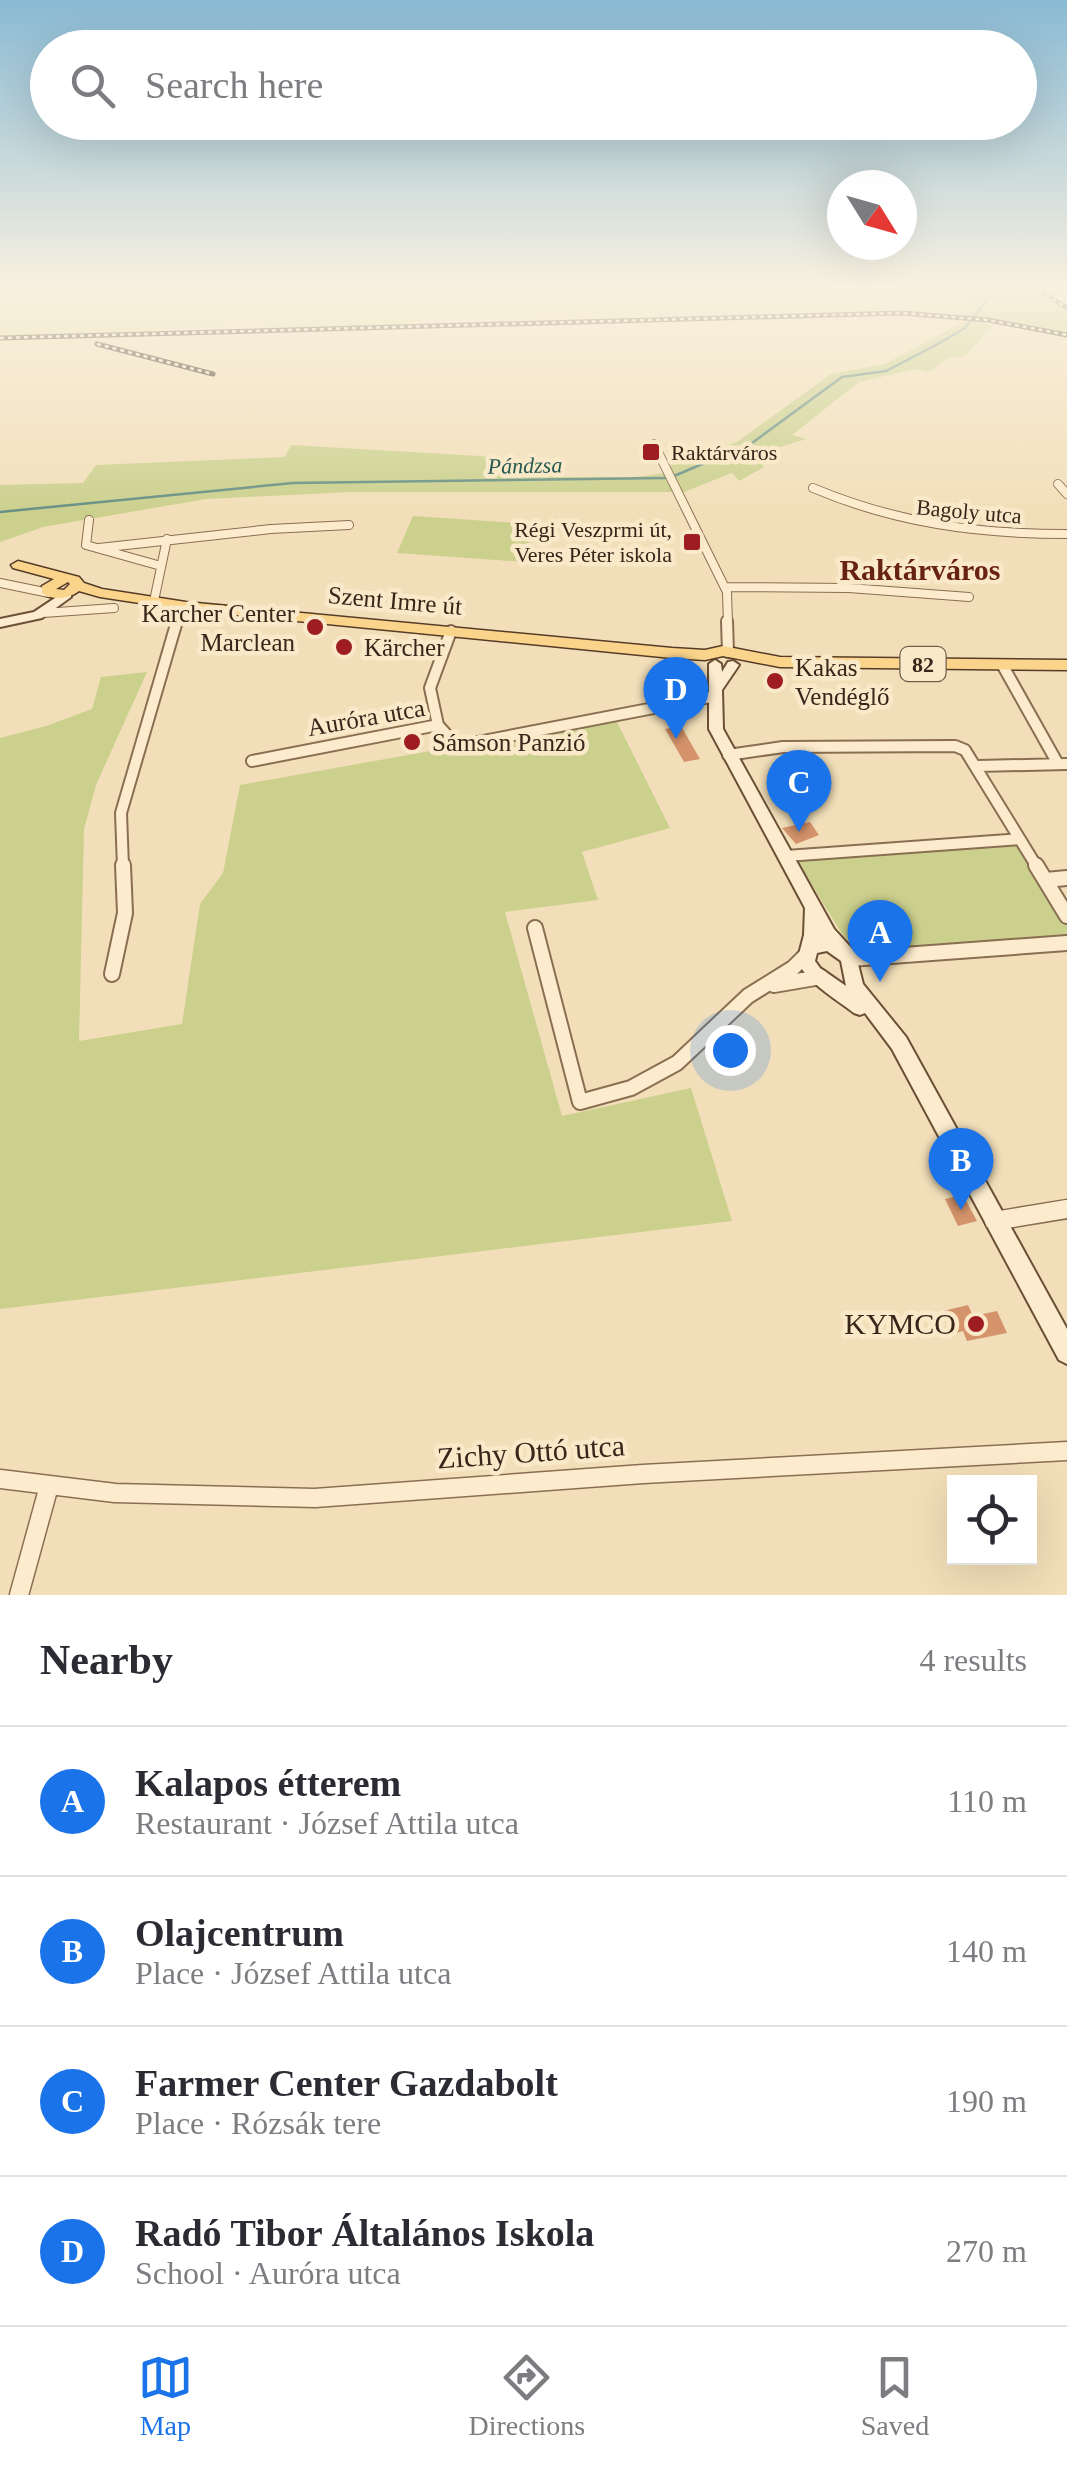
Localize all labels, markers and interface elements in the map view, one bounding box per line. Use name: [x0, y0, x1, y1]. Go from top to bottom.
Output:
search box: [30, 30, 1037, 140]
icon: search: [65, 58, 120, 113]
text: Search here: [145, 64, 323, 106]
north arrow: [827, 170, 917, 260]
place label: Raktárváros: [671, 440, 777, 465]
marker: Raktárváros: [640, 441, 662, 463]
water label: Pándzsa: [487, 452, 563, 479]
street label: Bagoly utca: [915, 494, 1023, 529]
place label: Régi Veszprmi út, Veres Péter iskola: [514, 517, 672, 567]
marker: Régi Veszprmi út, Veres Péter iskola: [681, 531, 703, 553]
district label: Raktárváros: [839, 553, 1001, 586]
street label: Szent Imre út: [327, 581, 463, 620]
place label: Karcher Center Marclean: [142, 600, 296, 656]
marker: Karcher Center Marclean: [304, 616, 326, 638]
place label: Kärcher: [364, 634, 445, 661]
marker: Kärcher: [333, 636, 355, 658]
road number: 82: [900, 647, 946, 681]
place label: Kakas Vendéglő: [795, 654, 889, 710]
pin: D: [644, 656, 708, 739]
marker: Kakas Vendéglő: [764, 670, 786, 692]
street label: Auróra utca: [305, 694, 427, 741]
place label: Sámson Panzió: [432, 729, 585, 756]
marker: Sámson Panzió: [401, 731, 423, 753]
pin: C: [766, 750, 832, 832]
pin: A: [848, 900, 912, 982]
your location: [705, 1025, 756, 1076]
pin: B: [928, 1128, 994, 1210]
place label: KYMCO: [844, 1307, 956, 1340]
marker: KYMCO: [965, 1313, 987, 1335]
street label: Zichy Ottó utca: [436, 1428, 626, 1475]
map controls: [947, 1475, 1037, 1565]
button: locate: [947, 1475, 1037, 1565]
text: Nearby: [40, 1637, 173, 1683]
text: 4 results: [919, 1642, 1027, 1678]
text: Kalapos étterem: [135, 1762, 401, 1804]
text: A: [61, 1783, 84, 1819]
text: 110 m: [947, 1783, 1027, 1819]
text: Restaurant · József Attila utca: [135, 1805, 519, 1841]
text: Olajcentrum: [135, 1912, 344, 1954]
text: B: [62, 1933, 83, 1969]
text: 140 m: [946, 1933, 1027, 1969]
text: Place · József Attila utca: [135, 1955, 451, 1991]
text: Farmer Center Gazdabolt: [135, 2062, 558, 2104]
text: C: [61, 2083, 84, 2119]
text: 190 m: [946, 2083, 1027, 2119]
text: Place · Rózsák tere: [135, 2105, 381, 2141]
text: Radó Tibor Általános Iskola: [135, 2212, 594, 2254]
text: D: [61, 2233, 84, 2269]
text: 270 m: [946, 2233, 1027, 2269]
text: School · Auróra utca: [135, 2255, 401, 2291]
tab: Map: [138, 2350, 193, 2442]
tab: Directions: [468, 2350, 585, 2442]
tab: Saved: [861, 2350, 929, 2442]

